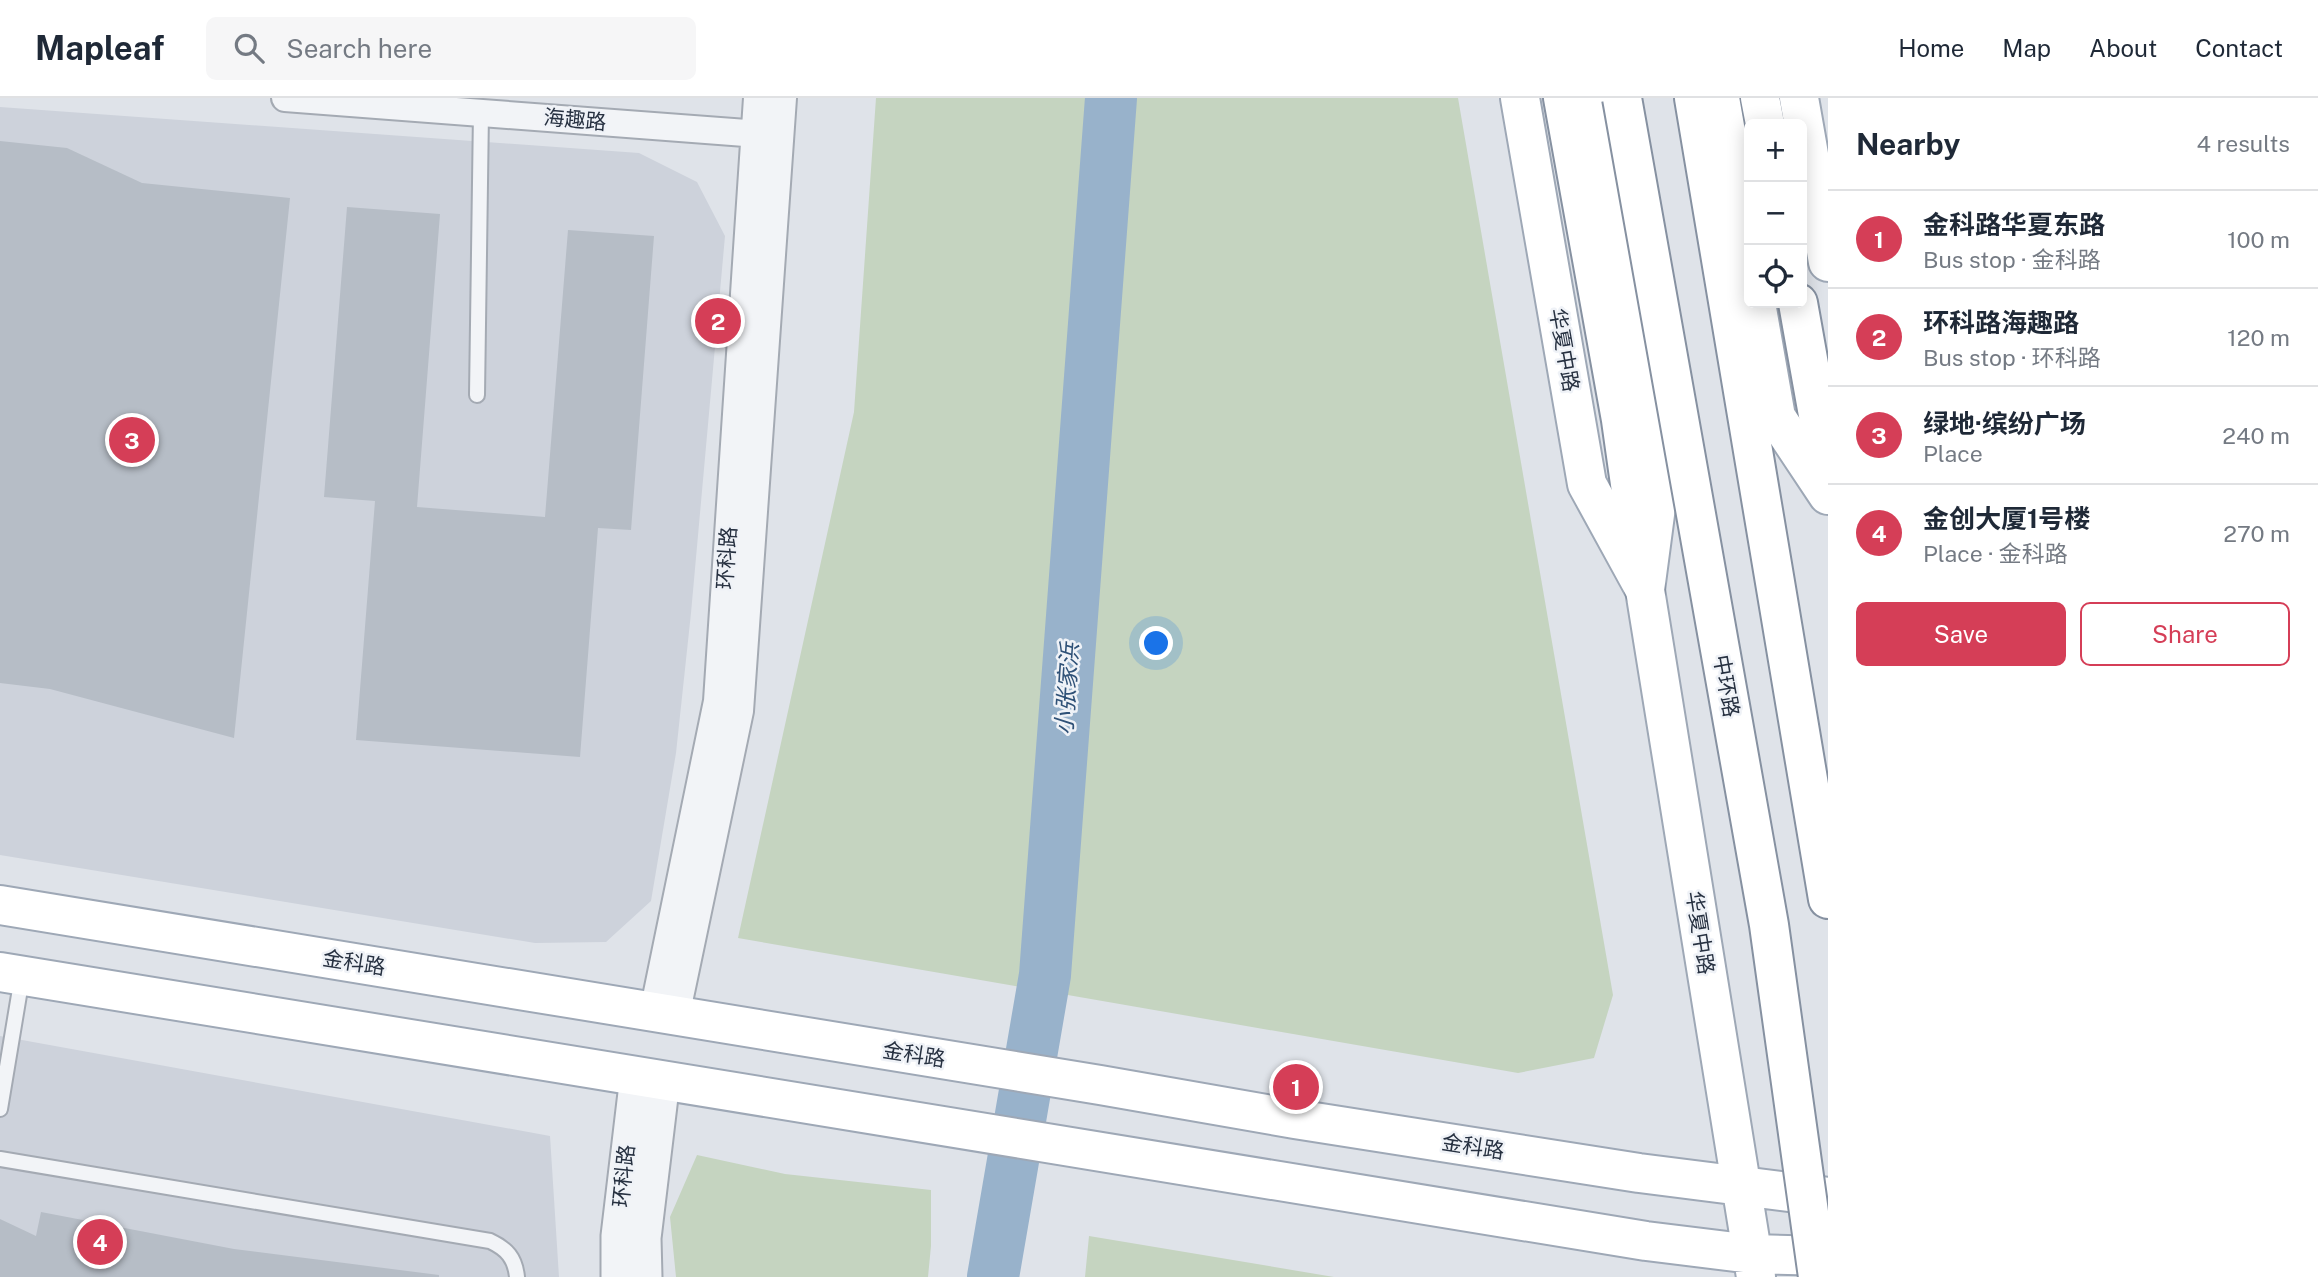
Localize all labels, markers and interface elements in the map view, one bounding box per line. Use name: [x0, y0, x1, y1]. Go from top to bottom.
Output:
search box: [206, 17, 696, 80]
text: Mapleaf: [35, 29, 164, 67]
icon: search: [230, 29, 268, 67]
text: Search here: [286, 33, 432, 64]
text: Home: [1898, 34, 1964, 62]
text: Map: [2002, 34, 2051, 62]
text: About: [2089, 34, 2157, 62]
text: Contact: [2195, 34, 2283, 62]
street label: 海趣路: [543, 104, 608, 135]
map controls: [1744, 119, 1807, 308]
button: +: [1744, 119, 1807, 182]
text: Nearby: [1856, 126, 1960, 162]
text: 4 results: [2196, 130, 2290, 157]
button: −: [1744, 182, 1807, 245]
text: 金科路华夏东路: [1923, 209, 2105, 240]
text: 1: [1874, 226, 1884, 253]
text: 100 m: [2227, 226, 2290, 253]
button: locate: [1744, 245, 1807, 308]
text: Bus stop · 金科路: [1923, 246, 2101, 273]
pin: 2: [695, 295, 741, 347]
street label: 华夏中路: [1545, 306, 1584, 393]
text: 环科路海趣路: [1923, 307, 2079, 338]
text: 2: [1872, 324, 1886, 351]
text: 120 m: [2227, 324, 2290, 351]
text: Bus stop · 环科路: [1923, 344, 2101, 371]
text: 绿地·缤纷广场: [1923, 408, 2086, 439]
pin: 3: [109, 414, 155, 466]
text: 3: [1871, 422, 1887, 449]
text: 240 m: [2222, 422, 2290, 449]
text: Place: [1923, 440, 1983, 467]
text: 金创大厦1号楼: [1923, 503, 2090, 534]
text: 4: [1871, 520, 1887, 547]
text: 270 m: [2223, 520, 2290, 547]
street label: 环科路: [712, 526, 741, 590]
text: Place · 金科路: [1923, 540, 2068, 567]
button: Save: [1856, 602, 2066, 666]
button: Share: [2080, 602, 2290, 666]
your location: [1139, 626, 1173, 660]
water label: 小张家浜: [1050, 640, 1083, 736]
street label: 中环路: [1709, 653, 1744, 719]
street label: 华夏中路: [1682, 889, 1719, 976]
street label: 金科路: [321, 945, 387, 980]
street label: 金科路: [881, 1037, 947, 1072]
pin: 1: [1273, 1061, 1319, 1113]
street label: 金科路: [1440, 1129, 1506, 1164]
street label: 环科路: [608, 1143, 639, 1209]
pin: 4: [77, 1216, 123, 1268]

